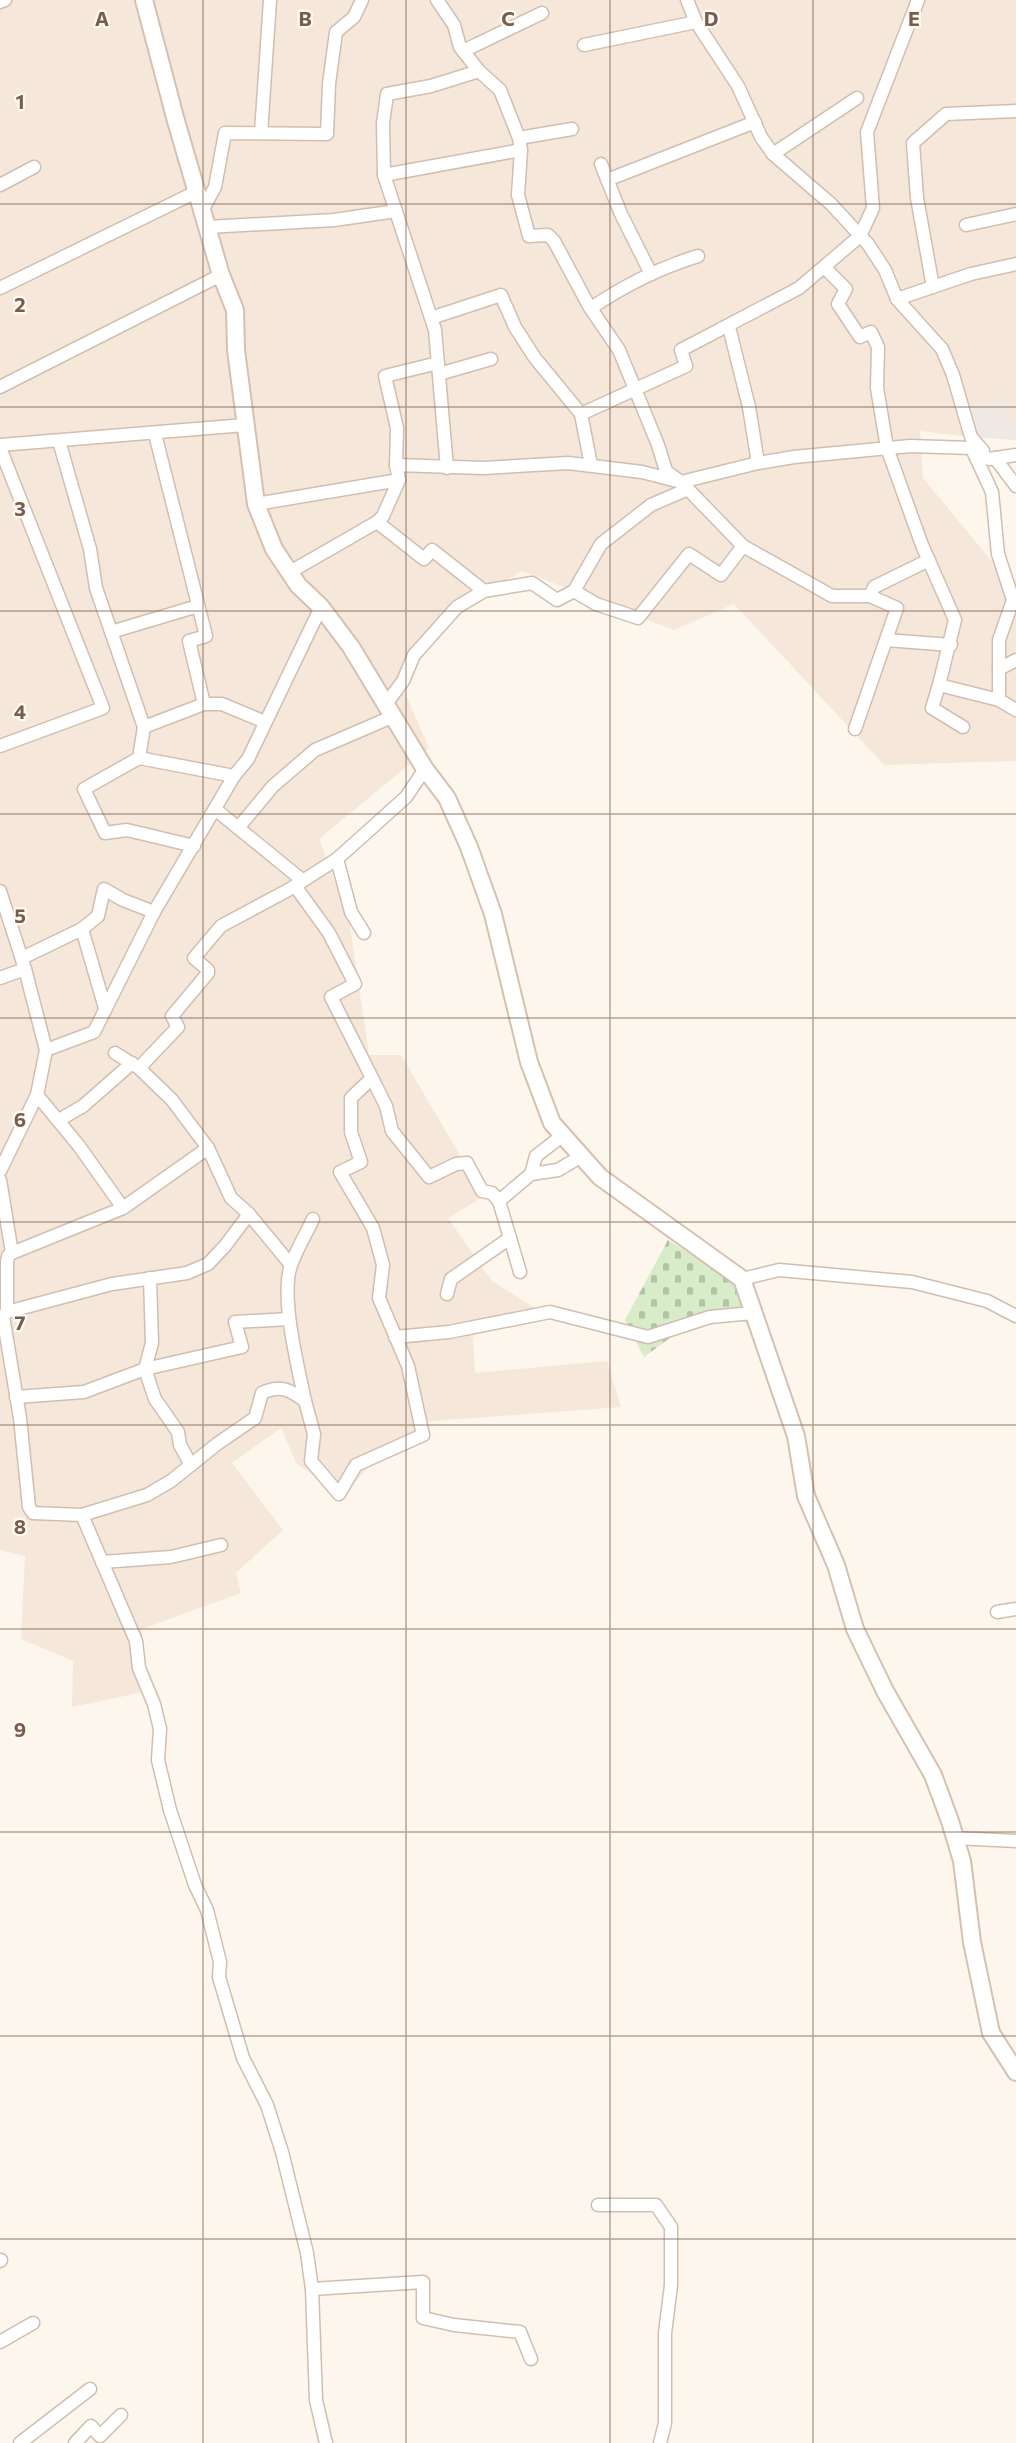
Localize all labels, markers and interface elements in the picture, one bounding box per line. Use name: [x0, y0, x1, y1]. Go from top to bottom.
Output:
text: A: [95, 6, 109, 30]
text: B: [298, 6, 312, 30]
text: C: [501, 6, 515, 30]
text: D: [704, 6, 718, 30]
text: E: [908, 6, 920, 30]
text: 1: [15, 89, 25, 113]
text: 2: [14, 292, 26, 316]
text: 3: [14, 496, 26, 520]
text: 4: [14, 699, 26, 723]
text: 5: [14, 903, 26, 927]
text: 6: [14, 1107, 26, 1131]
text: 7: [15, 1310, 26, 1334]
text: 8: [14, 1514, 26, 1538]
text: 9: [14, 1717, 26, 1741]

